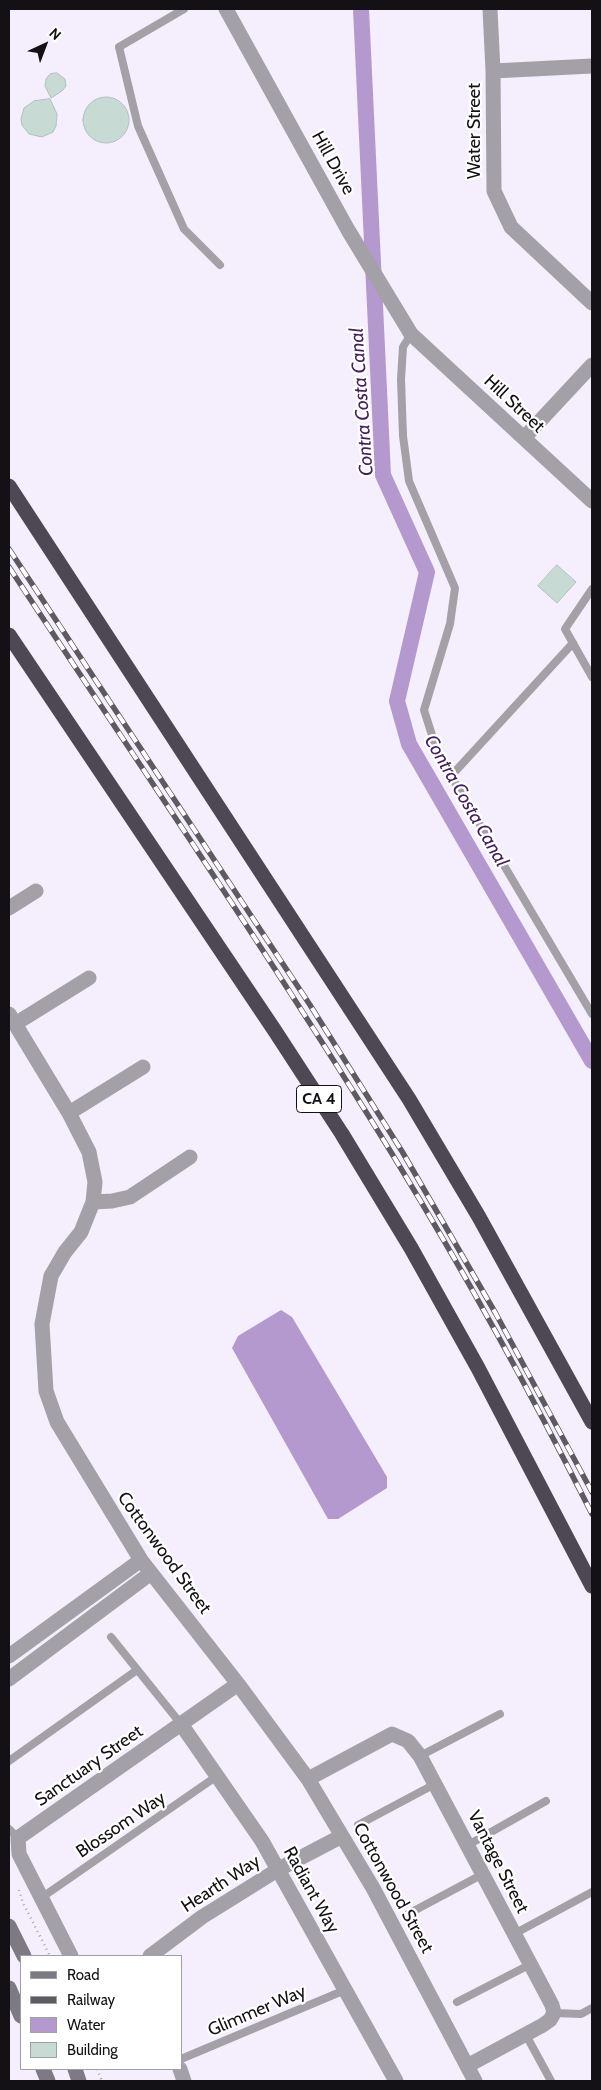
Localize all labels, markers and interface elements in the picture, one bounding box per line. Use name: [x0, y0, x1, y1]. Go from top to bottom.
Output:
north arrow: [20, 20, 70, 70]
text: N: [45, 24, 65, 44]
street label: Water Street: [464, 83, 486, 179]
street label: Hill Drive: [307, 127, 359, 199]
water label: Contra Costa Canal: [345, 327, 379, 477]
street label: Hill Street: [479, 370, 549, 438]
water label: Contra Costa Canal: [419, 731, 513, 871]
road number: CA 4: [296, 1086, 342, 1112]
street label: Cottonwood Street: [112, 1488, 216, 1618]
street label: Sanctuary Street: [31, 1721, 147, 1811]
street label: Blossom Way: [72, 1787, 170, 1863]
street label: Vantage Street: [463, 1807, 533, 1917]
street label: Cottonwood Street: [348, 1819, 438, 1957]
street label: Radiant Way: [278, 1843, 344, 1937]
street label: Hearth Way: [178, 1851, 264, 1917]
legend: [20, 1955, 182, 2070]
text: Road: [67, 1966, 100, 1984]
street label: Glimmer Way: [205, 1981, 309, 2041]
text: Railway: [67, 1991, 115, 2009]
text: Water: [67, 2016, 105, 2034]
text: Building: [67, 2041, 118, 2059]

